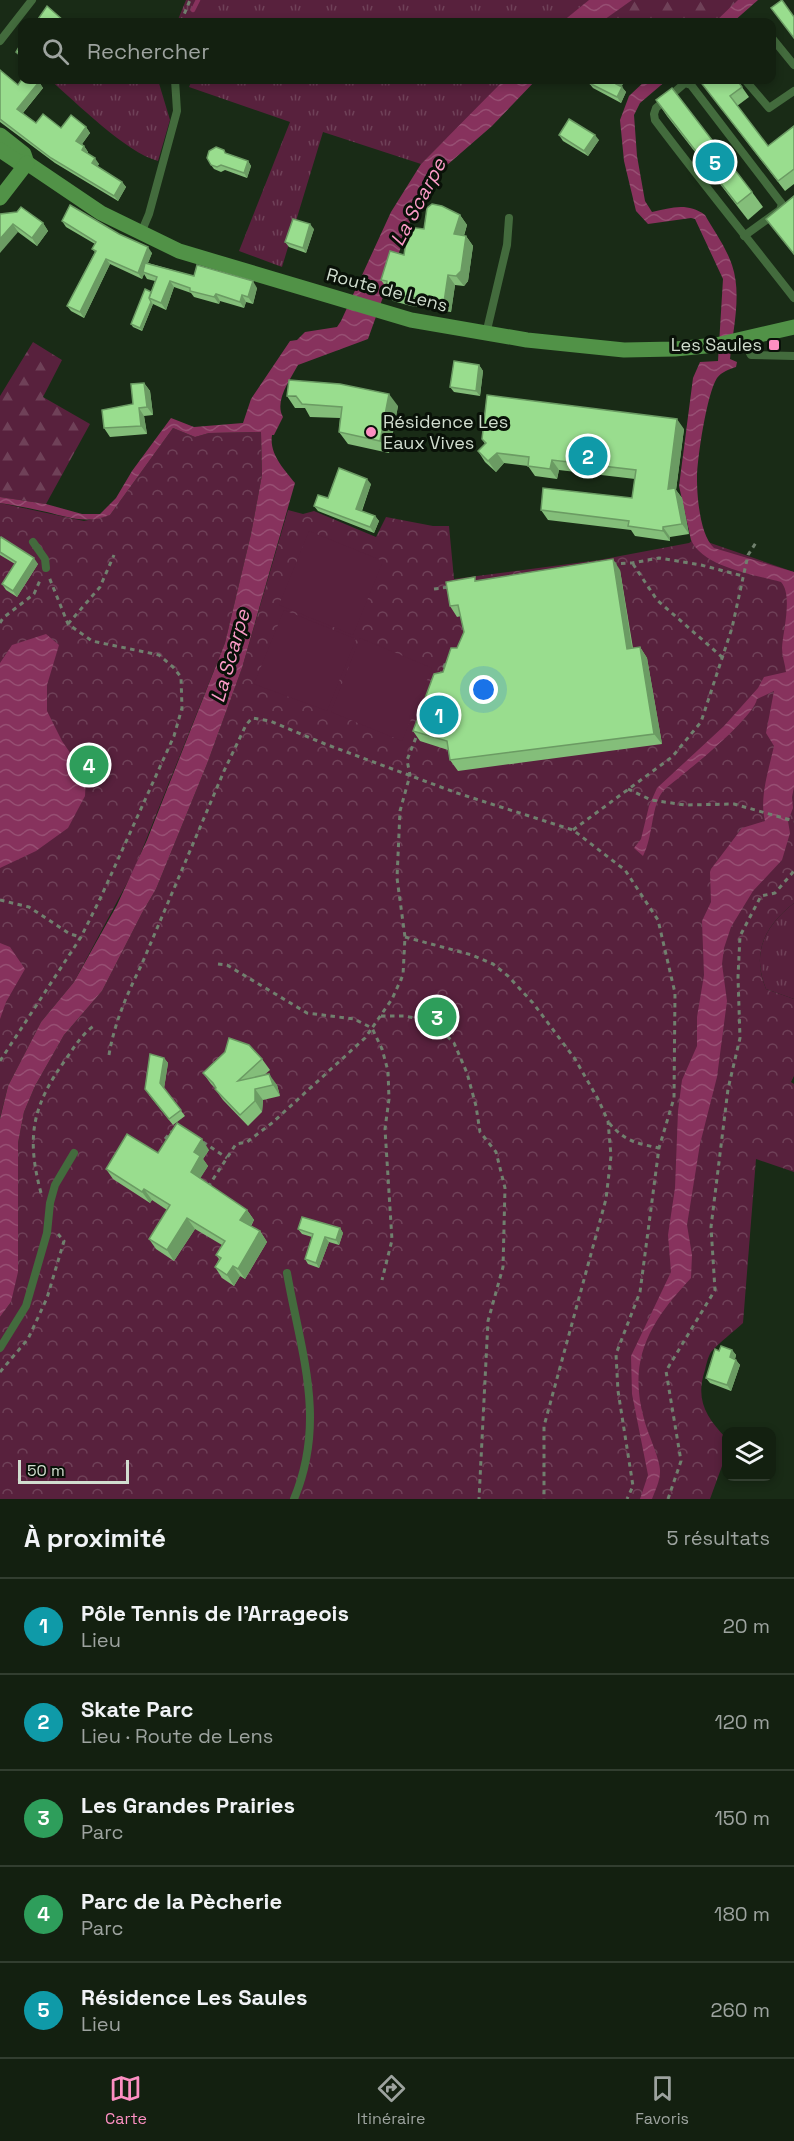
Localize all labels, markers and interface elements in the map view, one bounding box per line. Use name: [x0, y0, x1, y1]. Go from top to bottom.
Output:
search box: [18, 18, 776, 84]
icon: search: [39, 35, 72, 68]
text: Rechercher: [87, 37, 209, 65]
pin: 5: [696, 140, 734, 184]
water label: La Scarpe: [384, 153, 452, 250]
street label: Route de Lens: [324, 262, 450, 317]
place label: Les Saules: [671, 333, 762, 356]
marker: Les Saules: [767, 338, 781, 352]
place label: Résidence Les Eaux Vives: [383, 410, 508, 454]
marker: Résidence Les Eaux Vives: [364, 425, 378, 439]
pin: 2: [568, 434, 608, 478]
water label: La Scarpe: [204, 605, 256, 705]
your location: [469, 675, 498, 704]
pin: 1: [420, 692, 458, 738]
pin: 4: [70, 742, 109, 788]
pin: 3: [418, 994, 456, 1040]
map controls: [722, 1427, 776, 1481]
button: layers: [722, 1427, 776, 1481]
scale bar: [18, 1457, 129, 1484]
text: 50 m: [27, 1460, 65, 1481]
text: À proximité: [24, 1521, 166, 1555]
text: 5 résultats: [666, 1525, 770, 1551]
text: Pôle Tennis de l'Arrageois: [81, 1599, 349, 1627]
text: 1: [39, 1613, 48, 1639]
text: 20 m: [723, 1613, 770, 1639]
text: Lieu: [81, 1627, 121, 1653]
text: Skate Parc: [81, 1695, 193, 1723]
text: 2: [38, 1709, 49, 1735]
text: 120 m: [714, 1709, 770, 1735]
text: Lieu · Route de Lens: [81, 1723, 273, 1749]
text: Les Grandes Prairies: [81, 1791, 295, 1819]
text: 3: [37, 1805, 50, 1831]
text: 150 m: [715, 1805, 770, 1831]
text: Parc: [81, 1819, 123, 1845]
text: Parc de la Pècherie: [81, 1887, 282, 1915]
text: 4: [37, 1901, 50, 1927]
text: 180 m: [714, 1901, 770, 1927]
text: Parc: [81, 1915, 123, 1941]
text: Résidence Les Saules: [81, 1983, 308, 2011]
text: 5: [38, 1997, 50, 2023]
text: 260 m: [711, 1997, 770, 2023]
text: Lieu: [81, 2011, 121, 2037]
tab: Carte: [105, 2072, 147, 2129]
tab: Itinéraire: [357, 2072, 425, 2129]
tab: Favoris: [635, 2072, 689, 2129]

